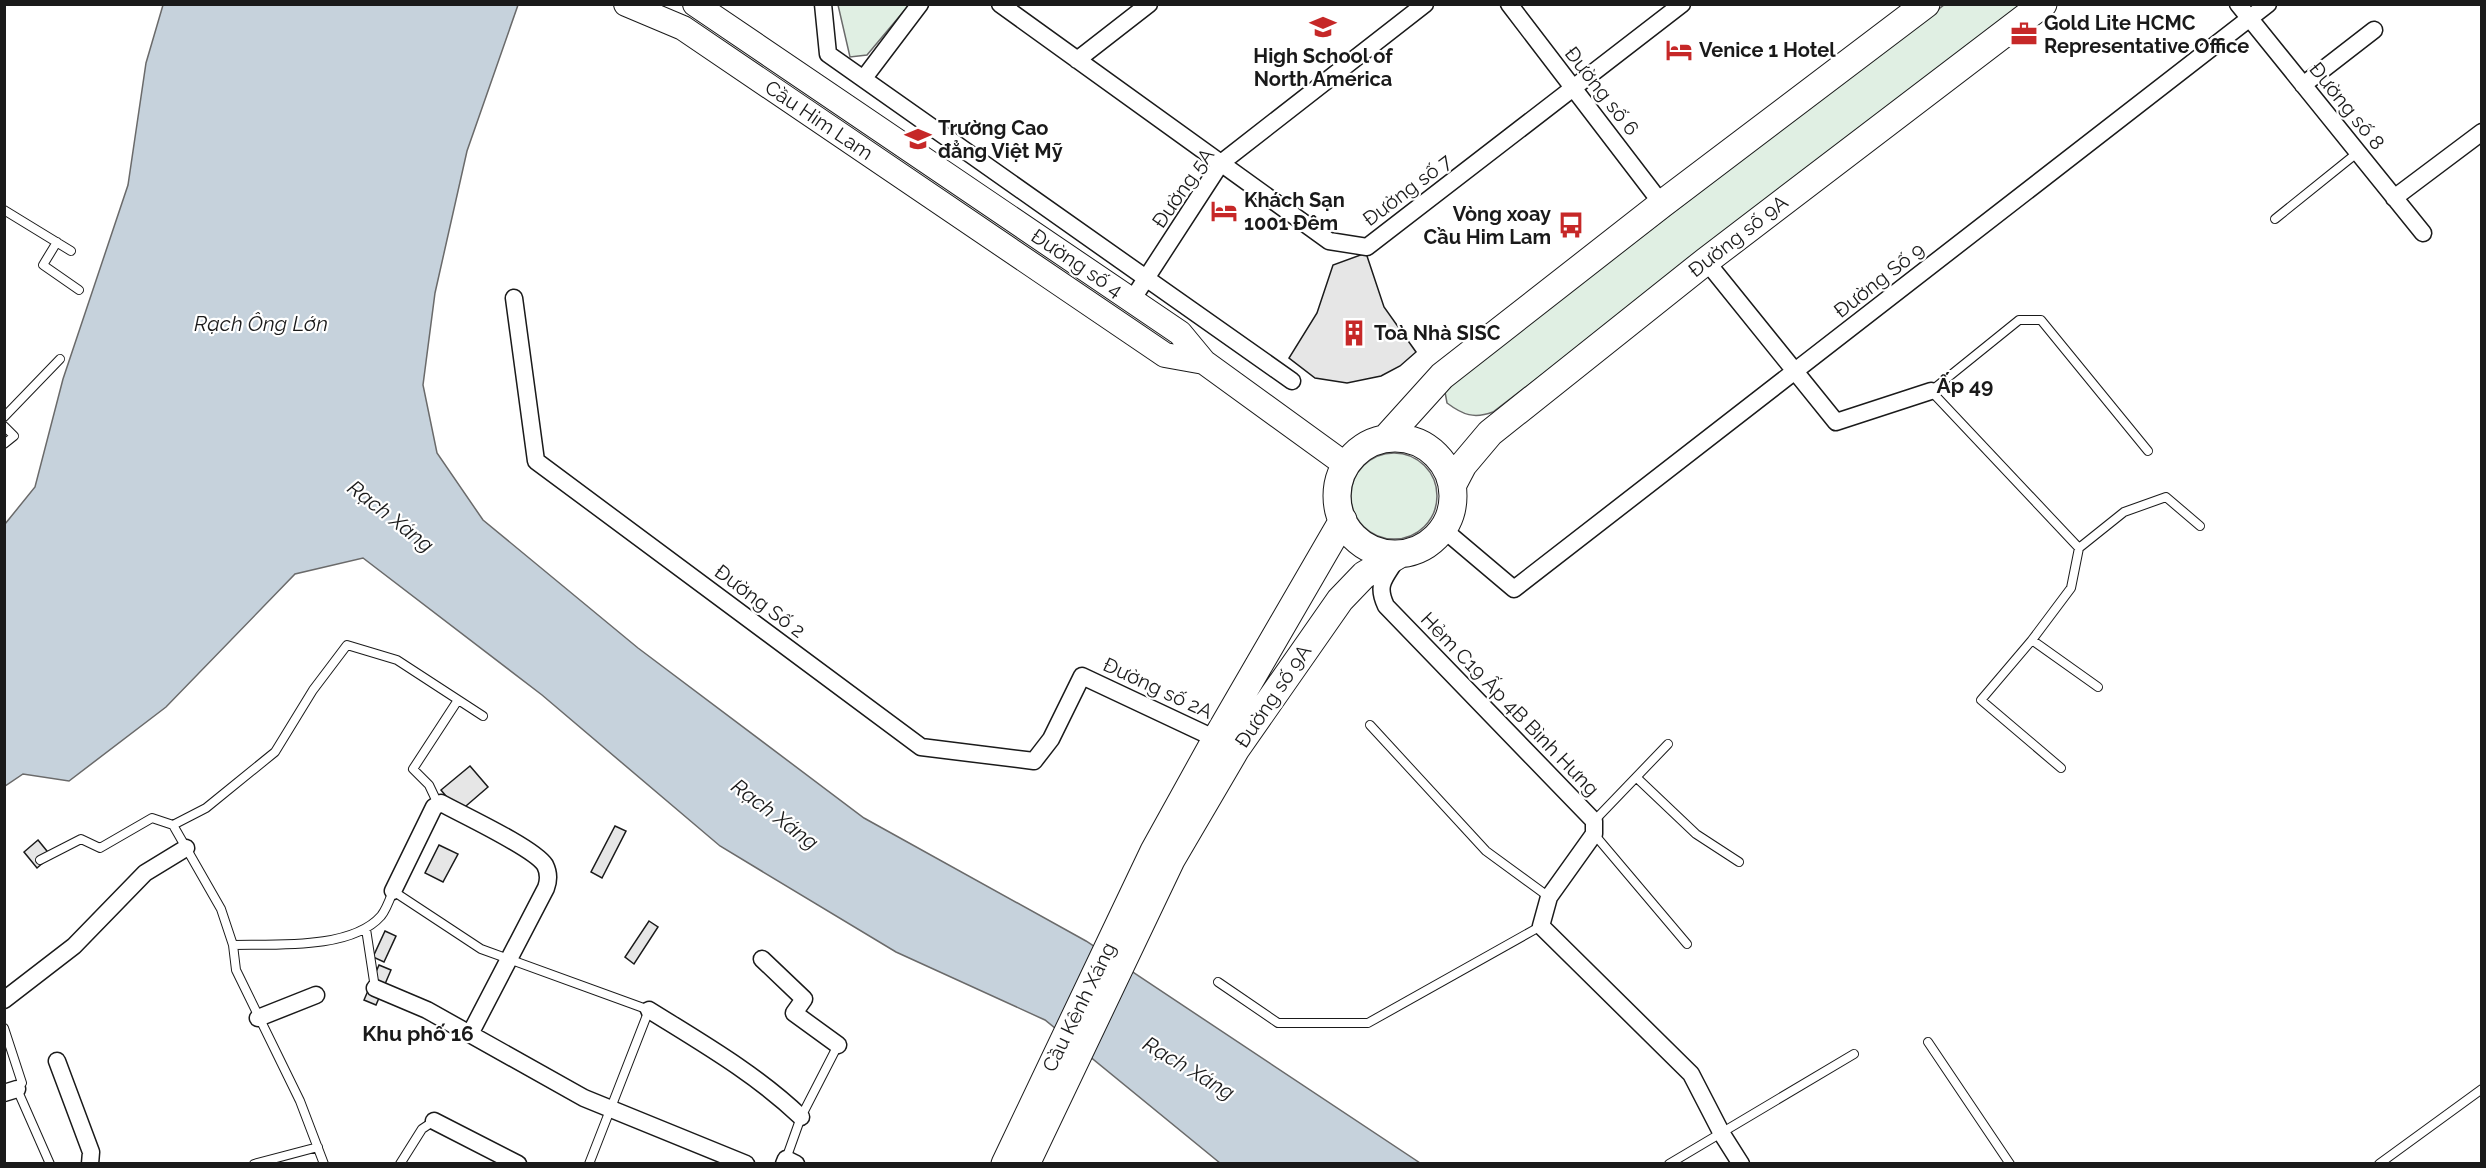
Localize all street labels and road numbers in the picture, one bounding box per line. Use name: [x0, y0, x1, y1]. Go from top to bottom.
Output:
street label: Đường số 6: [1560, 42, 1644, 140]
street label: Đường số 8: [2304, 57, 2390, 155]
street label: Cầu Him Lam: [760, 75, 878, 165]
street label: Đường 5A: [1147, 143, 1219, 232]
street label: Đường số 7: [1358, 149, 1456, 231]
street label: Đường số 9A: [1684, 190, 1793, 282]
street label: Đường số 4: [1027, 224, 1127, 302]
street label: Đường Số 9: [1829, 237, 1929, 323]
street label: Đường Số 2: [710, 559, 810, 643]
street label: Hẻm C19 Ấp 4B Bình Hưng: [1416, 606, 1605, 801]
street label: Đường số 9A: [1230, 639, 1317, 752]
street label: Đường số 2A: [1099, 652, 1217, 724]
street label: Cầu Kênh Xáng: [1037, 938, 1121, 1076]

